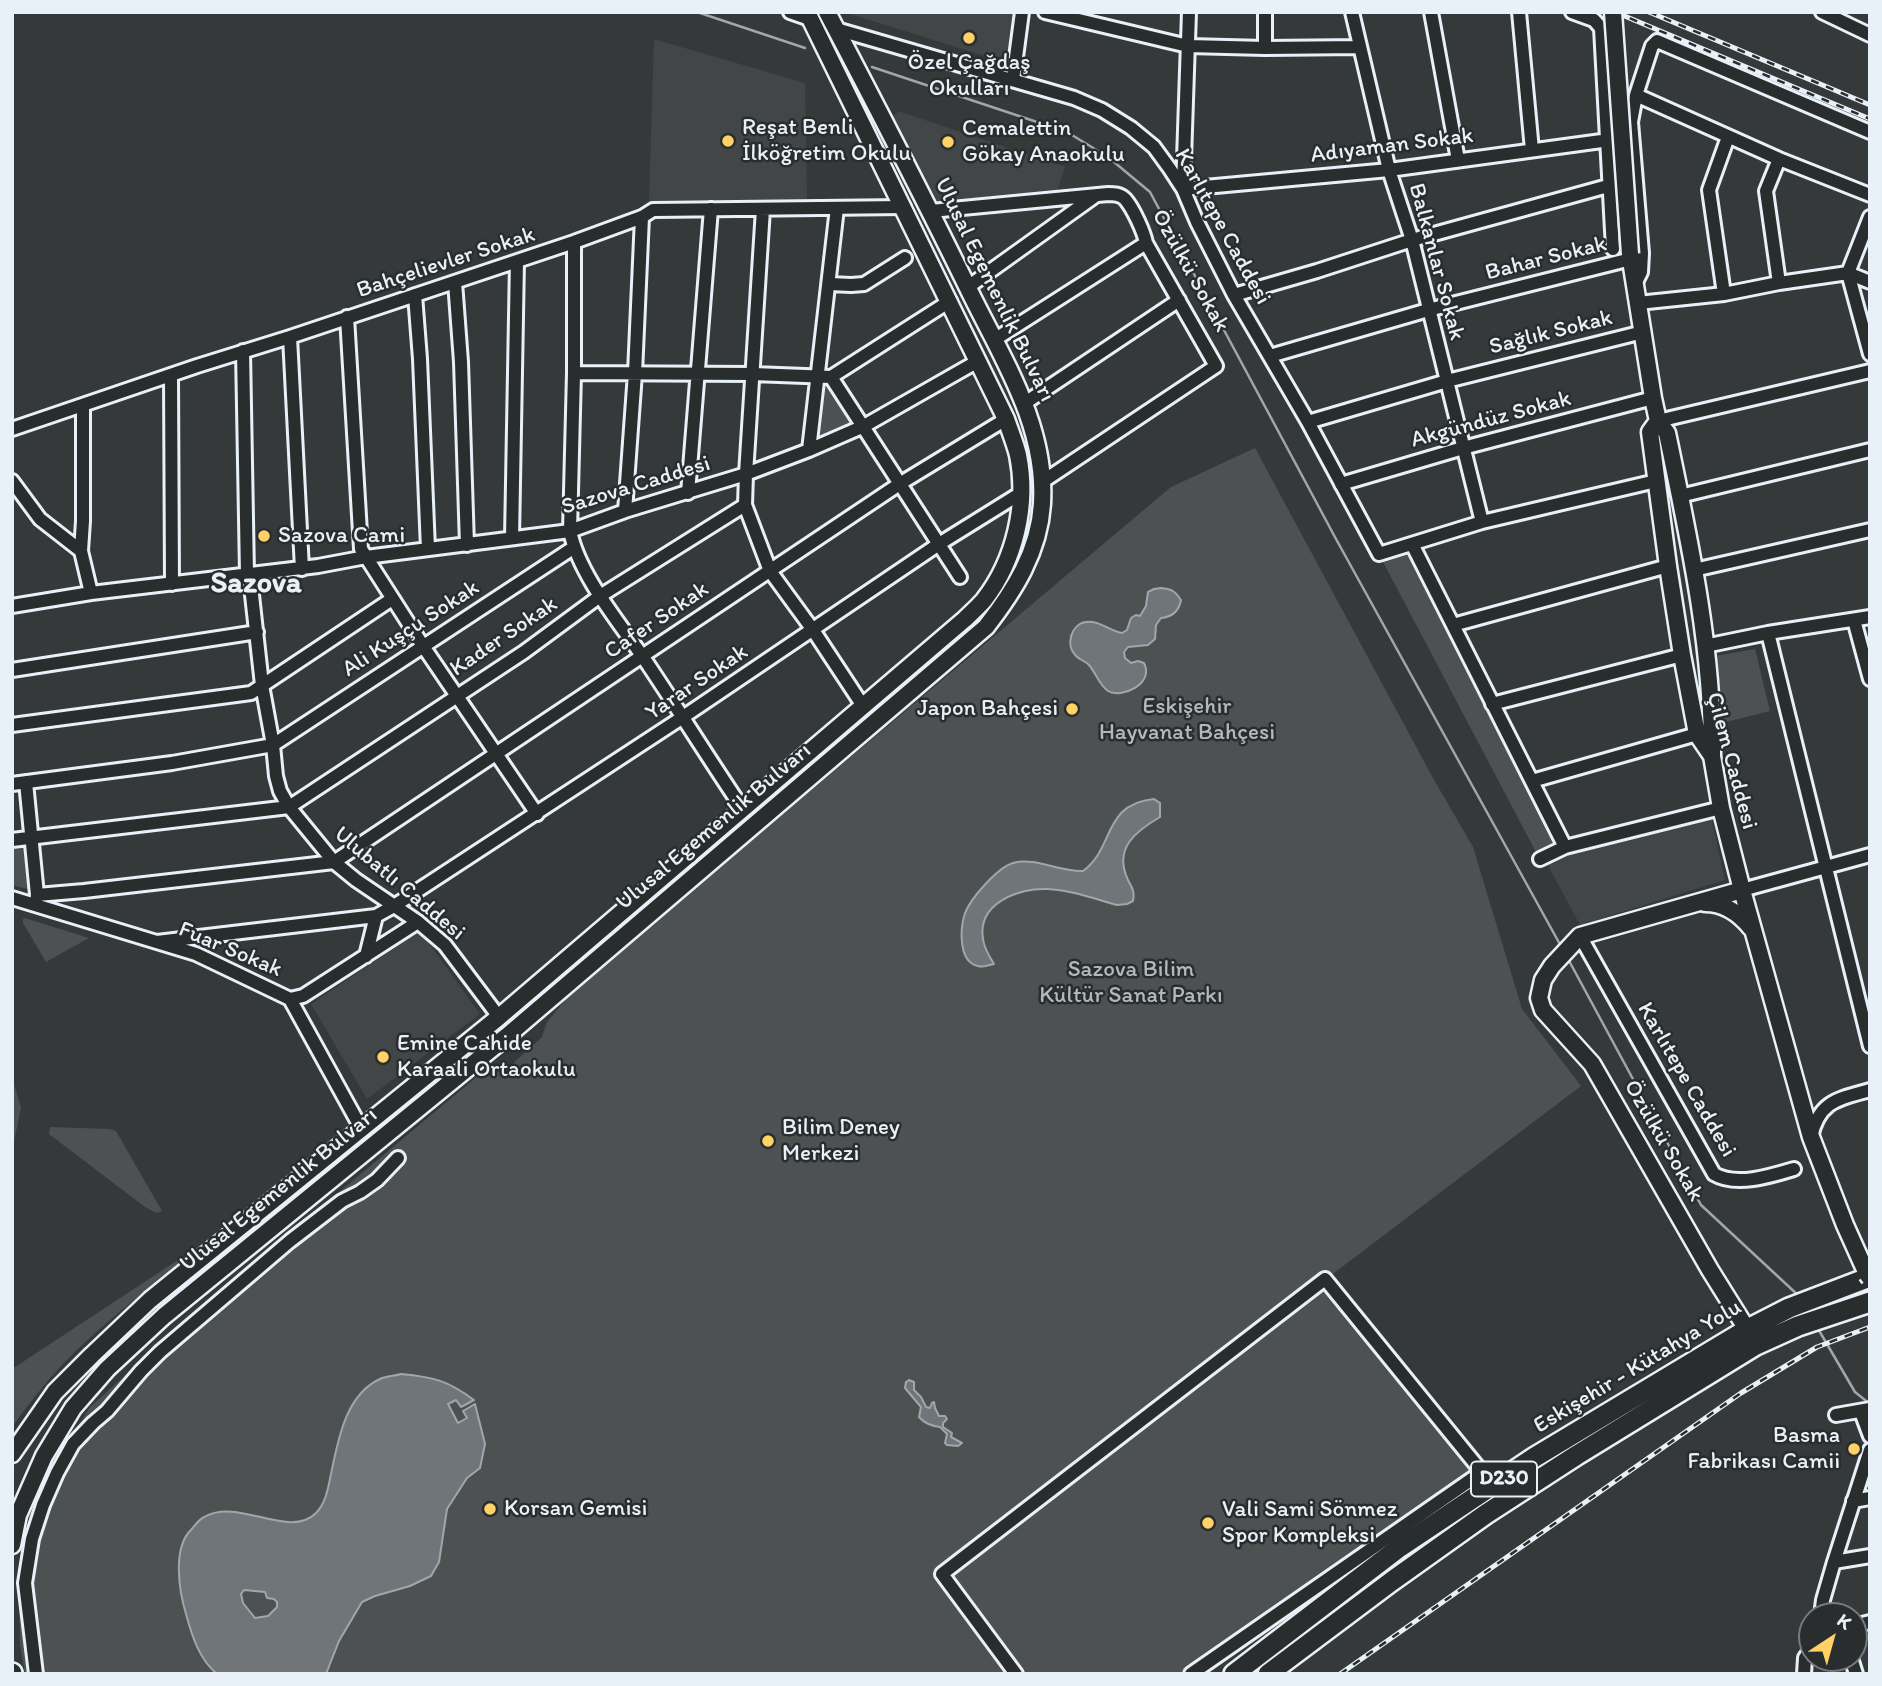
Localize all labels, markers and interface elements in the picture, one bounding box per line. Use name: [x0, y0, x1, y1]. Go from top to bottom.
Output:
marker: Özel Çağdaş Okulları: [961, 30, 977, 46]
place label: Özel Çağdaş Okulları: [908, 49, 1030, 103]
place label: Reşat Benli İlköğretim Okulu: [742, 114, 911, 168]
place label: Cemalettin Gökay Anaokulu: [962, 115, 1125, 169]
street label: Adıyaman Sokak: [1309, 122, 1475, 170]
marker: Reşat Benli İlköğretim Okulu: [720, 133, 736, 149]
marker: Cemalettin Gökay Anaokulu: [940, 134, 956, 150]
street label: Karlıtepe Caddesi: [1168, 144, 1276, 310]
street label: Ulusal Egemenlik Bulvarı: [928, 173, 1060, 407]
street label: Balkanlar Sokak: [1402, 180, 1470, 344]
street label: Özülkü Sokak: [1145, 205, 1235, 337]
street label: Bahçelievler Sokak: [353, 221, 539, 305]
street label: Bahar Sokak: [1482, 231, 1610, 287]
street label: Sağlık Sokak: [1487, 304, 1615, 362]
street label: Akgündüz Sokak: [1408, 385, 1574, 455]
street label: Sazova Caddesi: [558, 450, 714, 522]
place label: Sazova Cami: [278, 522, 405, 550]
marker: Sazova Cami: [256, 528, 272, 544]
district label: Sazova: [210, 566, 302, 602]
street label: Ali Kuşçu Sokak: [337, 574, 485, 684]
street label: Cafer Sokak: [600, 576, 714, 666]
street label: Kader Sokak: [445, 591, 563, 683]
street label: Yarar Sokak: [641, 639, 753, 727]
street label: Çilem Caddesi: [1699, 689, 1763, 833]
park label: Eskişehir Hayvanat Bahçesi: [1099, 693, 1275, 747]
place label: Japon Bahçesi: [917, 695, 1058, 723]
marker: Japon Bahçesi: [1064, 701, 1080, 717]
street label: Ulusal Egemenlik Bulvarı: [611, 737, 817, 917]
street label: Ulubatlı Caddesi: [328, 821, 470, 947]
street label: Fuar Sokak: [174, 916, 286, 984]
park label: Sazova Bilim Kültür Sanat Parkı: [1039, 956, 1223, 1010]
street label: Karlıtepe Caddesi: [1631, 998, 1741, 1162]
place label: Emine Cahide Karaali Ortaokulu: [397, 1030, 576, 1084]
marker: Emine Cahide Karaali Ortaokulu: [375, 1049, 391, 1065]
street label: Özülkü Sokak: [1617, 1075, 1709, 1207]
street label: Ulusal Egemenlik Bulvarı: [175, 1102, 383, 1278]
place label: Bilim Deney Merkezi: [782, 1114, 900, 1168]
marker: Bilim Deney Merkezi: [760, 1133, 776, 1149]
street label: Eskişehir - Kütahya Yolu: [1529, 1294, 1747, 1440]
place label: Basma Fabrikası Camii: [1688, 1422, 1840, 1476]
marker: Basma Fabrikası Camii: [1846, 1441, 1862, 1457]
road number: D230: [1471, 1462, 1537, 1496]
place label: Korsan Gemisi: [504, 1495, 647, 1523]
place label: Vali Sami Sönmez Spor Kompleksi: [1222, 1496, 1397, 1550]
marker: Korsan Gemisi: [482, 1501, 498, 1517]
marker: Vali Sami Sönmez Spor Kompleksi: [1200, 1515, 1216, 1531]
north arrow: [1798, 1602, 1868, 1672]
text: K: [1833, 1608, 1856, 1634]

